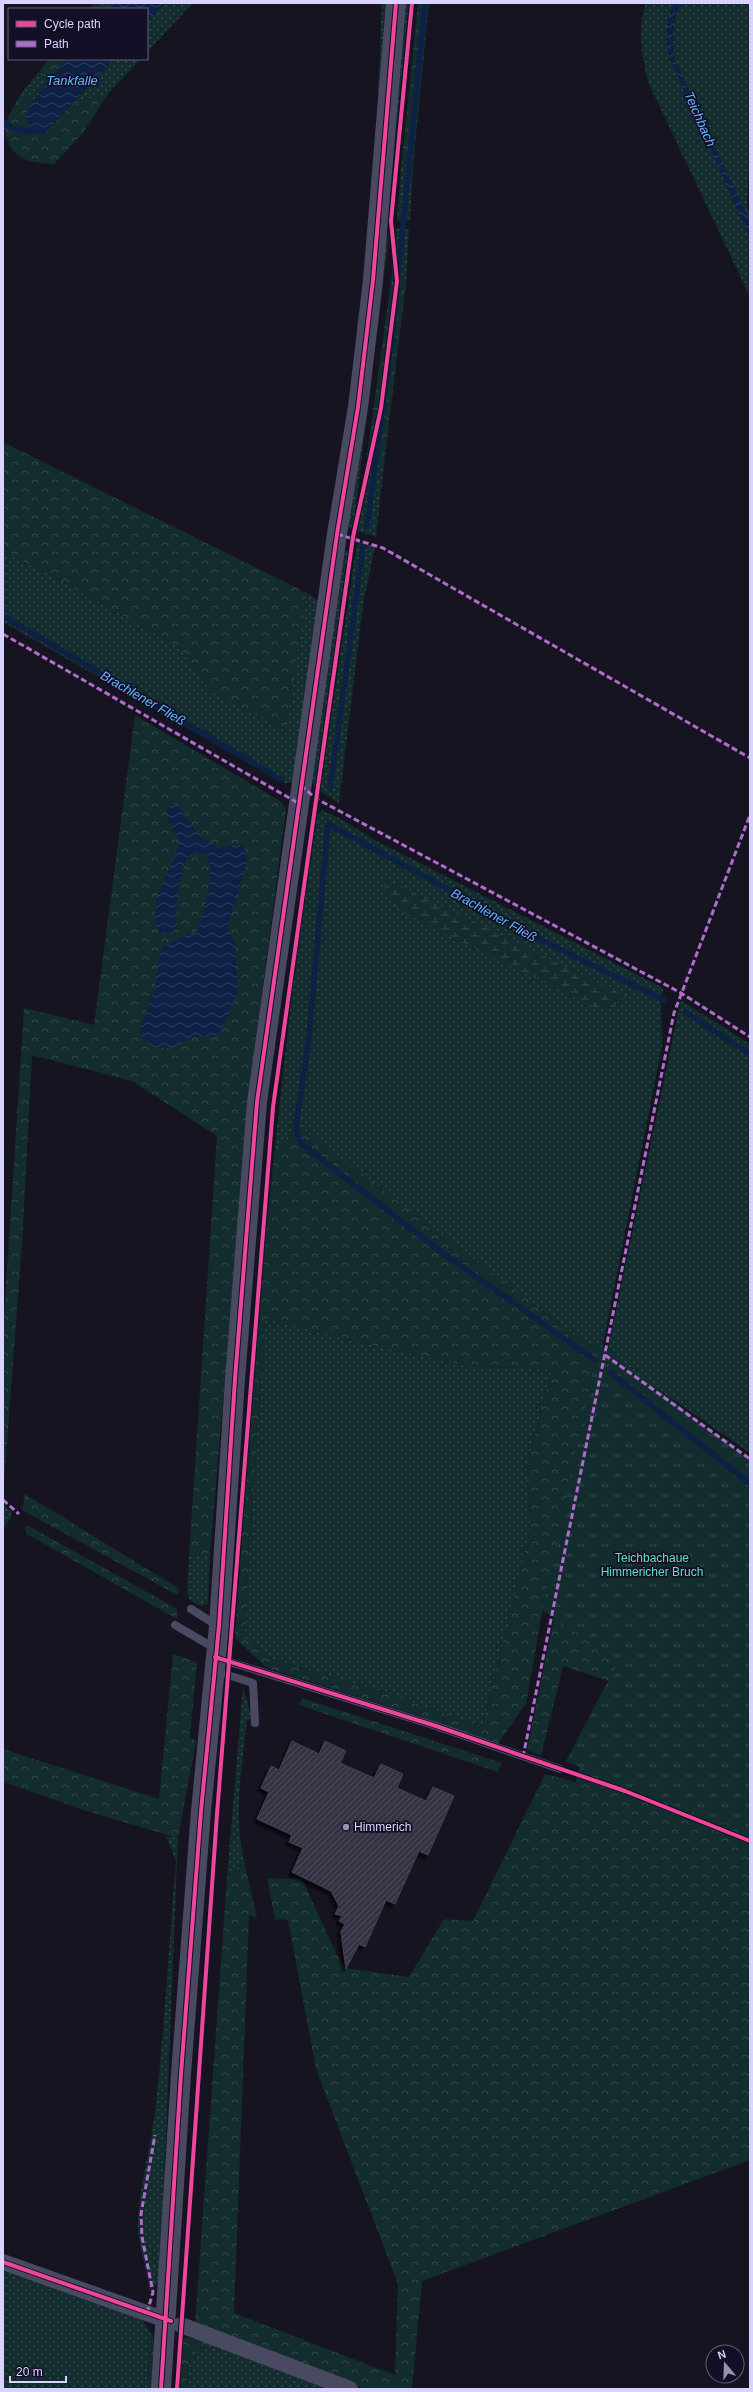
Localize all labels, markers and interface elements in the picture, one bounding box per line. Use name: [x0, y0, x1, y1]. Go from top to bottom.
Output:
legend: [8, 8, 148, 60]
text: Cycle path: [44, 17, 101, 31]
text: Path: [44, 37, 69, 51]
water label: Tankfalle: [46, 73, 98, 88]
water label: Teichbach: [681, 89, 719, 149]
water label: Brachlener Fließ: [98, 668, 188, 728]
water label: Brachlener Fließ: [449, 885, 539, 945]
park label: Teichbachaue Himmericher Bruch: [601, 1551, 703, 1579]
place label: Himmerich: [354, 1820, 411, 1834]
marker: Himmerich: [341, 1822, 351, 1832]
north arrow: [705, 2344, 745, 2384]
text: N: [716, 2348, 728, 2362]
scale bar: [10, 2358, 66, 2384]
text: 20 m: [16, 2365, 43, 2379]

